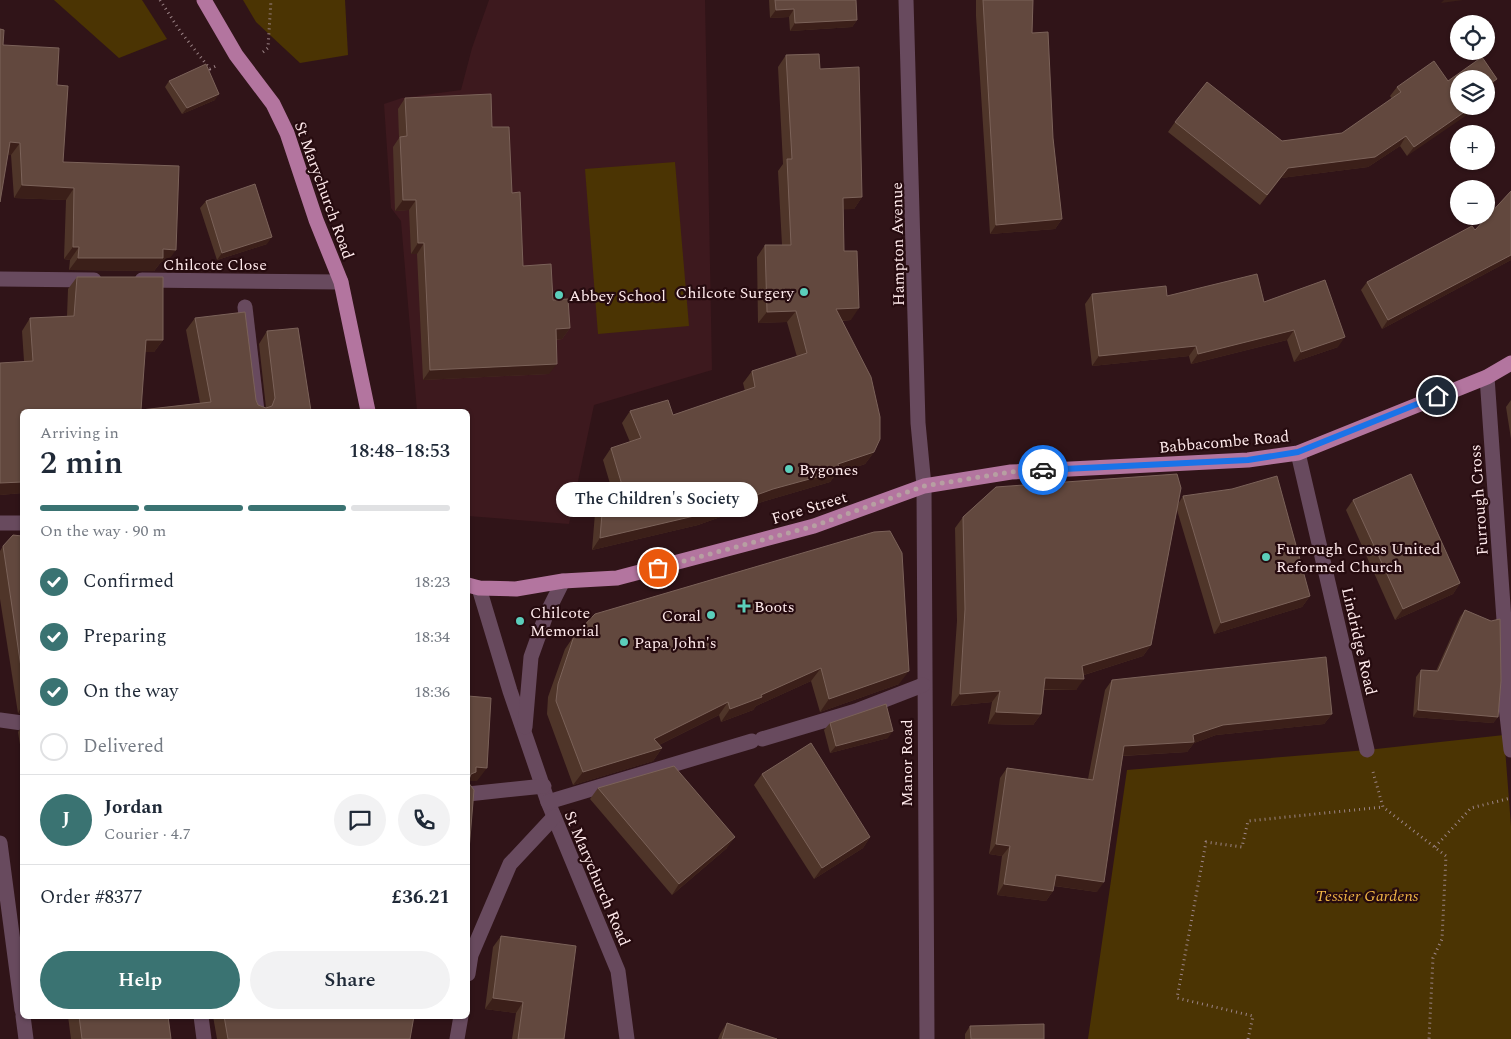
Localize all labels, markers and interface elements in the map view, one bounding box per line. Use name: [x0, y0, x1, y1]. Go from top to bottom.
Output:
map controls: [1450, 15, 1495, 225]
button: locate: [1450, 15, 1495, 60]
button: layers: [1450, 70, 1495, 115]
street label: St Marychurch Road: [288, 118, 360, 263]
button: +: [1450, 125, 1495, 170]
button: −: [1450, 180, 1495, 225]
street label: Hampton Avenue: [885, 182, 911, 306]
street label: Chilcote Close: [163, 253, 267, 277]
place label: Chilcote Surgery: [676, 281, 795, 305]
place label: Abbey School: [569, 284, 666, 308]
marker: Chilcote Surgery: [798, 286, 810, 298]
marker: Abbey School: [553, 289, 565, 301]
pin: [1416, 375, 1458, 417]
icon: home: [1423, 382, 1451, 410]
text: Arriving in: [40, 421, 119, 445]
street label: Babbacombe Road: [1158, 424, 1290, 460]
text: 18:48–18:53: [349, 437, 450, 466]
text: 2 min: [40, 439, 123, 488]
street label: Furrough Cross: [1463, 444, 1495, 556]
courier: [1018, 445, 1068, 495]
icon: car: [1029, 456, 1057, 484]
place label: Bygones: [799, 458, 858, 482]
marker: Bygones: [783, 463, 795, 475]
callout: The Children's Society: [557, 483, 759, 518]
street label: Fore Street: [768, 485, 850, 531]
text: The Children's Society: [575, 487, 739, 511]
text: On the way · 90 m: [40, 519, 166, 543]
place label: Furrough Cross United Reformed Church: [1276, 537, 1440, 579]
pin: [637, 547, 679, 589]
marker: Furrough Cross United Reformed Church: [1260, 551, 1272, 563]
icon: bag: [644, 554, 672, 582]
text: Confirmed: [83, 567, 174, 596]
icon: check: [40, 568, 68, 596]
text: 18:23: [414, 570, 450, 594]
street label: Lindridge Road: [1335, 585, 1383, 698]
place label: Boots: [754, 595, 795, 619]
marker: Boots: [738, 600, 750, 612]
place label: Chilcote Memorial: [530, 601, 599, 643]
place label: Coral: [662, 604, 701, 628]
marker: Coral: [705, 609, 717, 621]
marker: Chilcote Memorial: [514, 615, 526, 627]
text: Preparing: [83, 622, 167, 651]
icon: check: [40, 623, 68, 651]
text: 18:34: [414, 625, 450, 649]
place label: Papa John's: [634, 631, 717, 655]
marker: Papa John's: [618, 636, 630, 648]
text: On the way: [83, 677, 179, 706]
icon: check: [40, 678, 68, 706]
text: 18:36: [414, 680, 450, 704]
street label: Manor Road: [895, 719, 919, 807]
text: Delivered: [83, 732, 164, 761]
text: Jordan: [104, 793, 163, 822]
button: chat: [334, 794, 386, 846]
button: phone: [398, 794, 450, 846]
text: J: [62, 805, 70, 834]
street label: St Marychurch Road: [558, 807, 636, 950]
text: Courier · 4.7: [104, 822, 191, 846]
text: Order #8377: [40, 883, 143, 912]
text: £36.21: [392, 883, 450, 912]
park label: Tessier Gardens: [1315, 884, 1419, 908]
button: Help: [40, 951, 240, 1009]
button: Share: [250, 951, 450, 1009]

